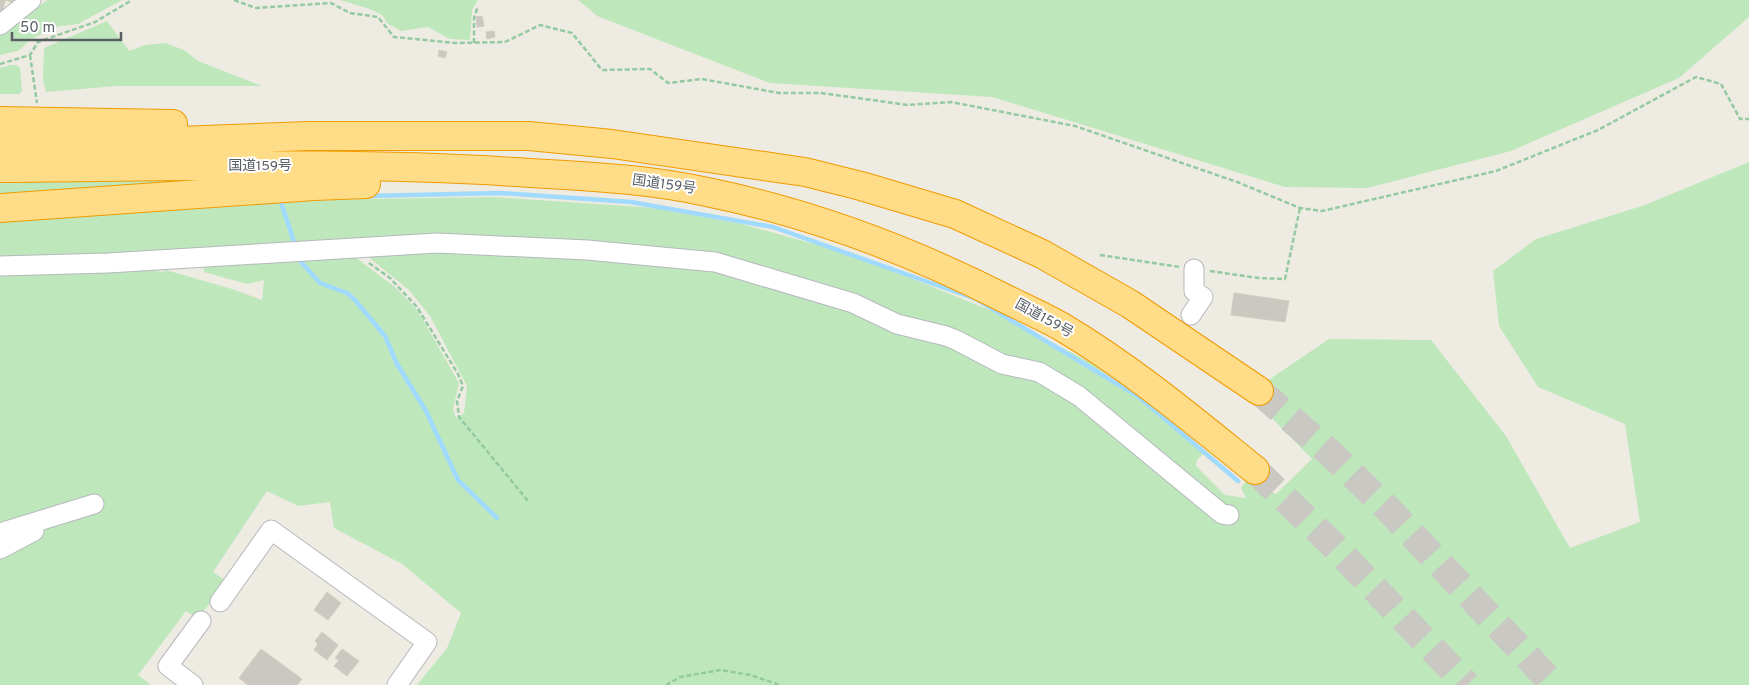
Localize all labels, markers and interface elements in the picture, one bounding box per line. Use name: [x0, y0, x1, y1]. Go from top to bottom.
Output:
scale bar: [12, 10, 121, 42]
text: 50 m: [20, 19, 55, 38]
street label: 国道159号: [228, 158, 292, 175]
street label: 国道159号: [631, 172, 697, 198]
street label: 国道159号: [1012, 296, 1076, 342]

